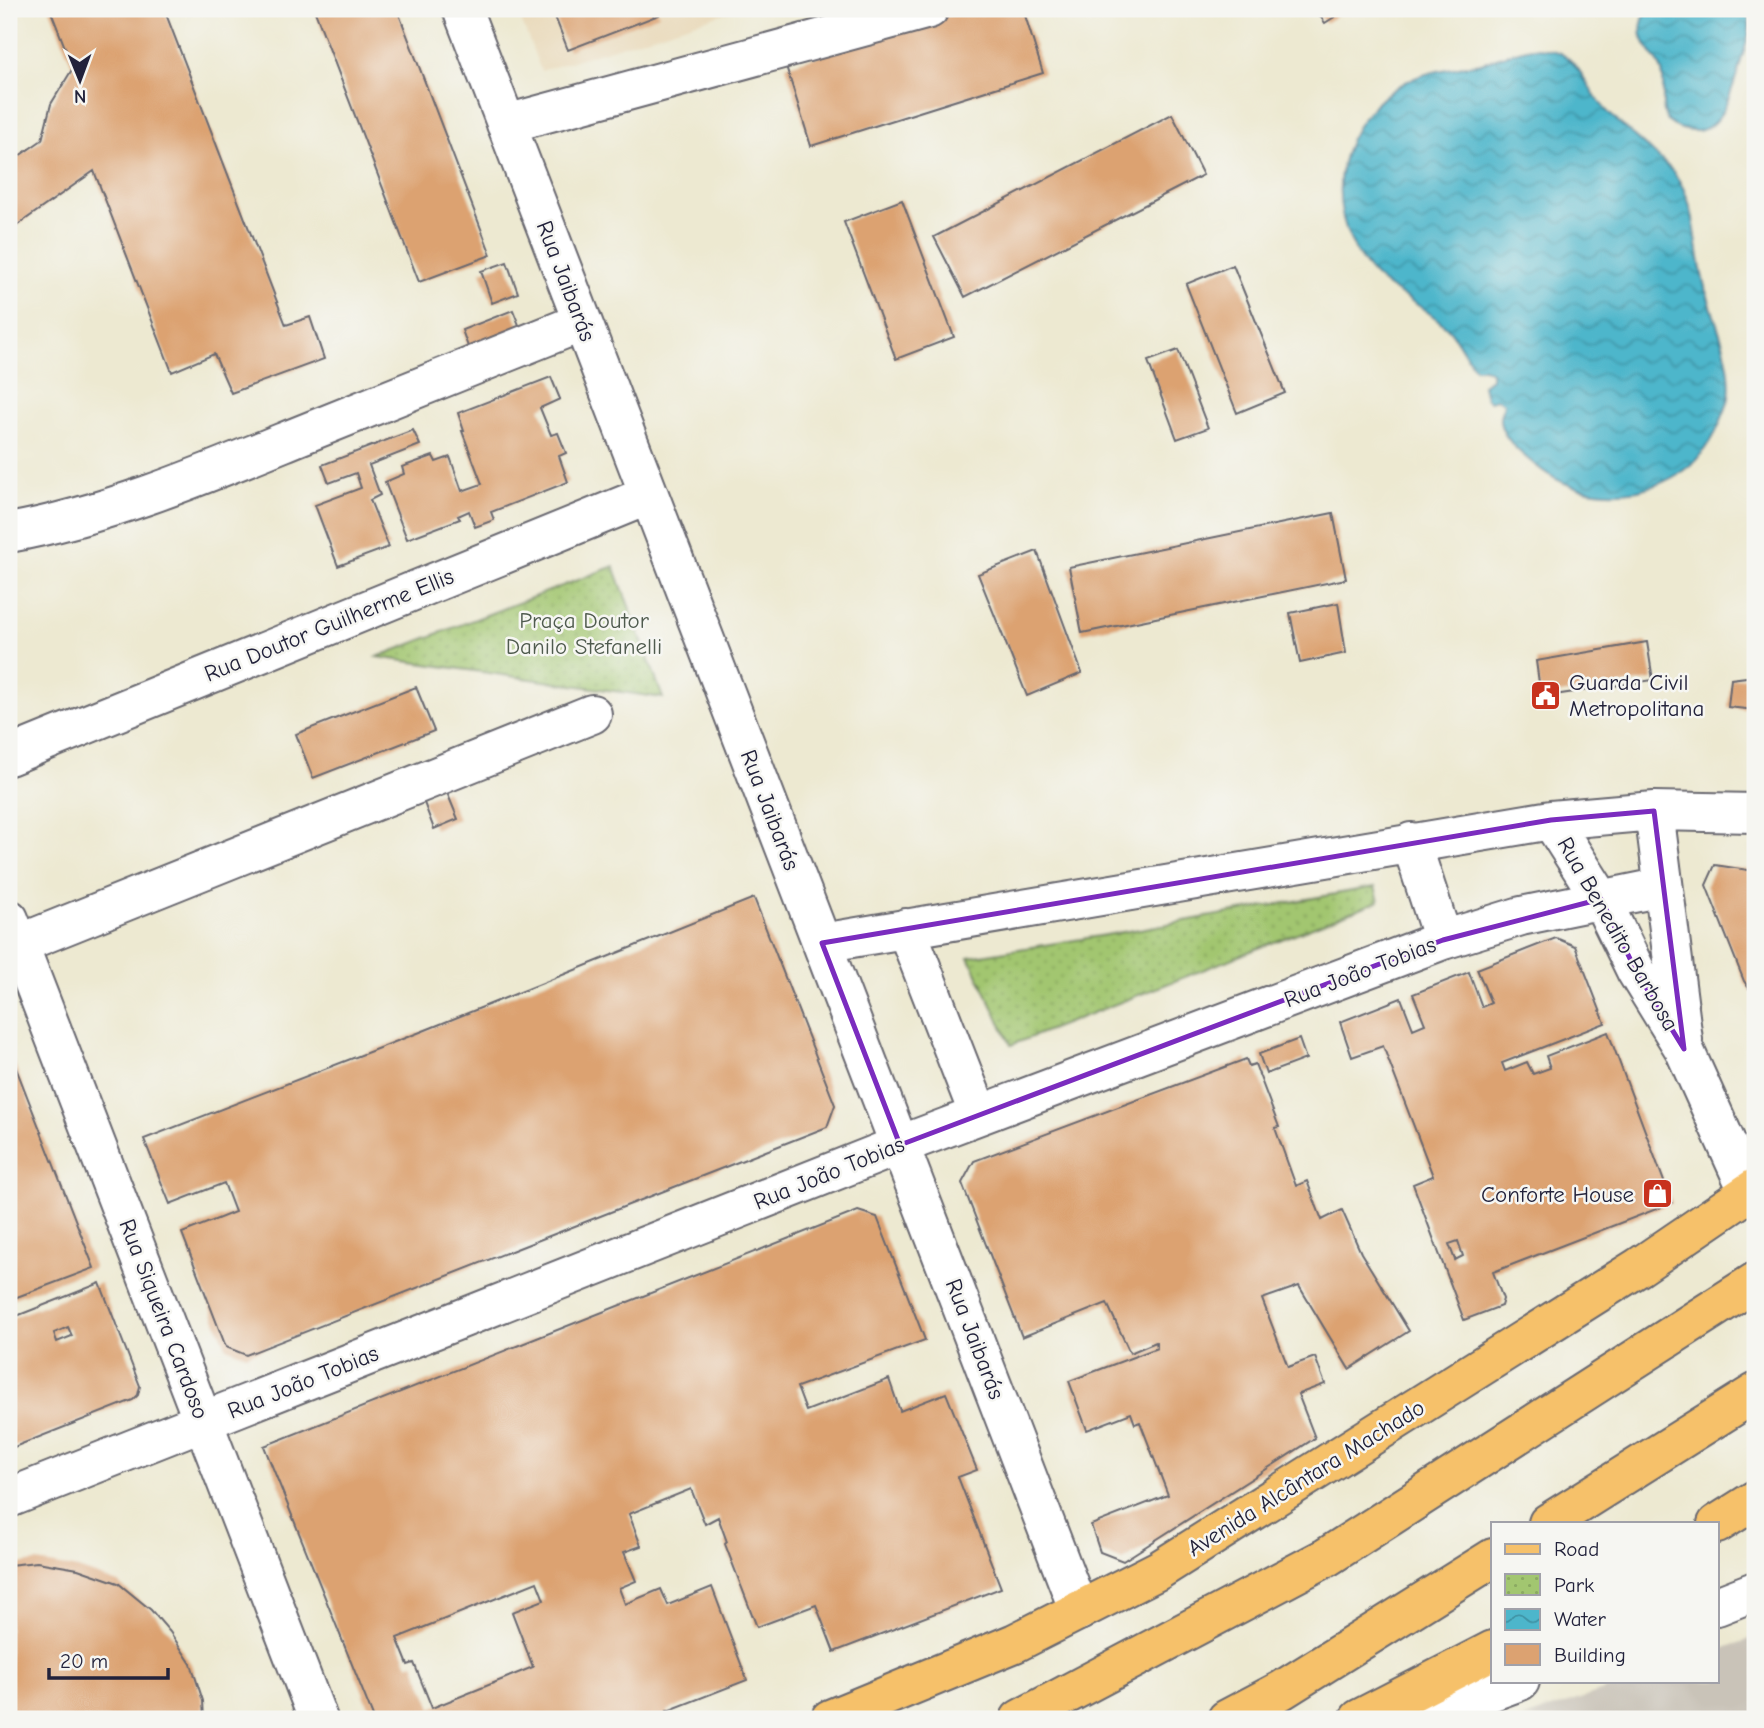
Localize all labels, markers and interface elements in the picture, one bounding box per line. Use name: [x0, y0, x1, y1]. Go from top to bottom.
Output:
north arrow: [46, 46, 116, 116]
text: N: [74, 85, 87, 107]
street label: Rua Jaibarás: [531, 217, 601, 345]
street label: Rua Doutor Guilherme Ellis: [200, 563, 458, 687]
park label: Praça Doutor Danilo Stefanelli: [506, 607, 662, 660]
place label: Guarda Civil Metropolitana: [1569, 669, 1704, 722]
public building icon: Guarda Civil Metropolitana: [1529, 678, 1563, 712]
street label: Rua Jaibarás: [735, 746, 805, 874]
street label: Rua Benedito Barbosa: [1552, 832, 1684, 1036]
street label: Rua João Tobias: [1280, 931, 1440, 1013]
street label: Rua João Tobias: [750, 1130, 908, 1216]
shop icon: Conforte House: [1640, 1177, 1674, 1211]
place label: Conforte House: [1481, 1181, 1634, 1208]
street label: Rua Siqueira Cardoso: [113, 1215, 215, 1423]
street label: Rua Jaibarás: [940, 1275, 1010, 1403]
street label: Rua João Tobias: [224, 1339, 382, 1425]
street label: Avenida Alcântara Machado: [1182, 1394, 1430, 1562]
legend: [1491, 1522, 1718, 1682]
text: Road: [1554, 1537, 1599, 1561]
text: Park: [1554, 1573, 1594, 1597]
text: Water: [1554, 1607, 1607, 1631]
scale bar: [49, 1637, 168, 1681]
text: Building: [1554, 1643, 1626, 1667]
text: 20 m: [60, 1649, 108, 1673]

